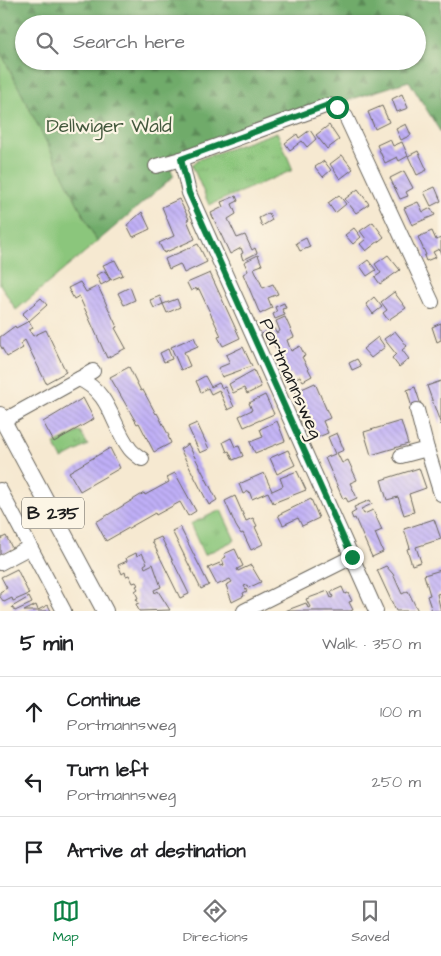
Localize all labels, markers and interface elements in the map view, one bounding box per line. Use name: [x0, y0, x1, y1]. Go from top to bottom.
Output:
search box: [15, 15, 426, 70]
icon: search: [33, 29, 61, 57]
text: Search here: [73, 29, 185, 56]
route start: [326, 96, 349, 119]
park label: Dellwiger Wald: [46, 113, 172, 141]
street label: Portmannsweg: [251, 314, 329, 444]
road number: B 235: [22, 498, 84, 528]
route end: [341, 546, 364, 569]
text: 5 min: [20, 629, 73, 658]
text: Walk · 350 m: [322, 633, 421, 655]
text: Continue: [67, 687, 141, 714]
icon: ahead: [20, 698, 48, 726]
text: 100 m: [380, 701, 421, 723]
text: Portmannsweg: [67, 714, 176, 736]
text: Turn left: [67, 757, 148, 784]
icon: left: [20, 768, 48, 796]
text: 250 m: [372, 771, 421, 793]
text: Portmannsweg: [67, 784, 176, 806]
icon: arrive: [20, 838, 48, 866]
text: Arrive at destination: [67, 838, 246, 865]
tab: Map: [52, 897, 80, 947]
tab: Directions: [183, 897, 248, 947]
tab: Saved: [351, 897, 389, 947]

